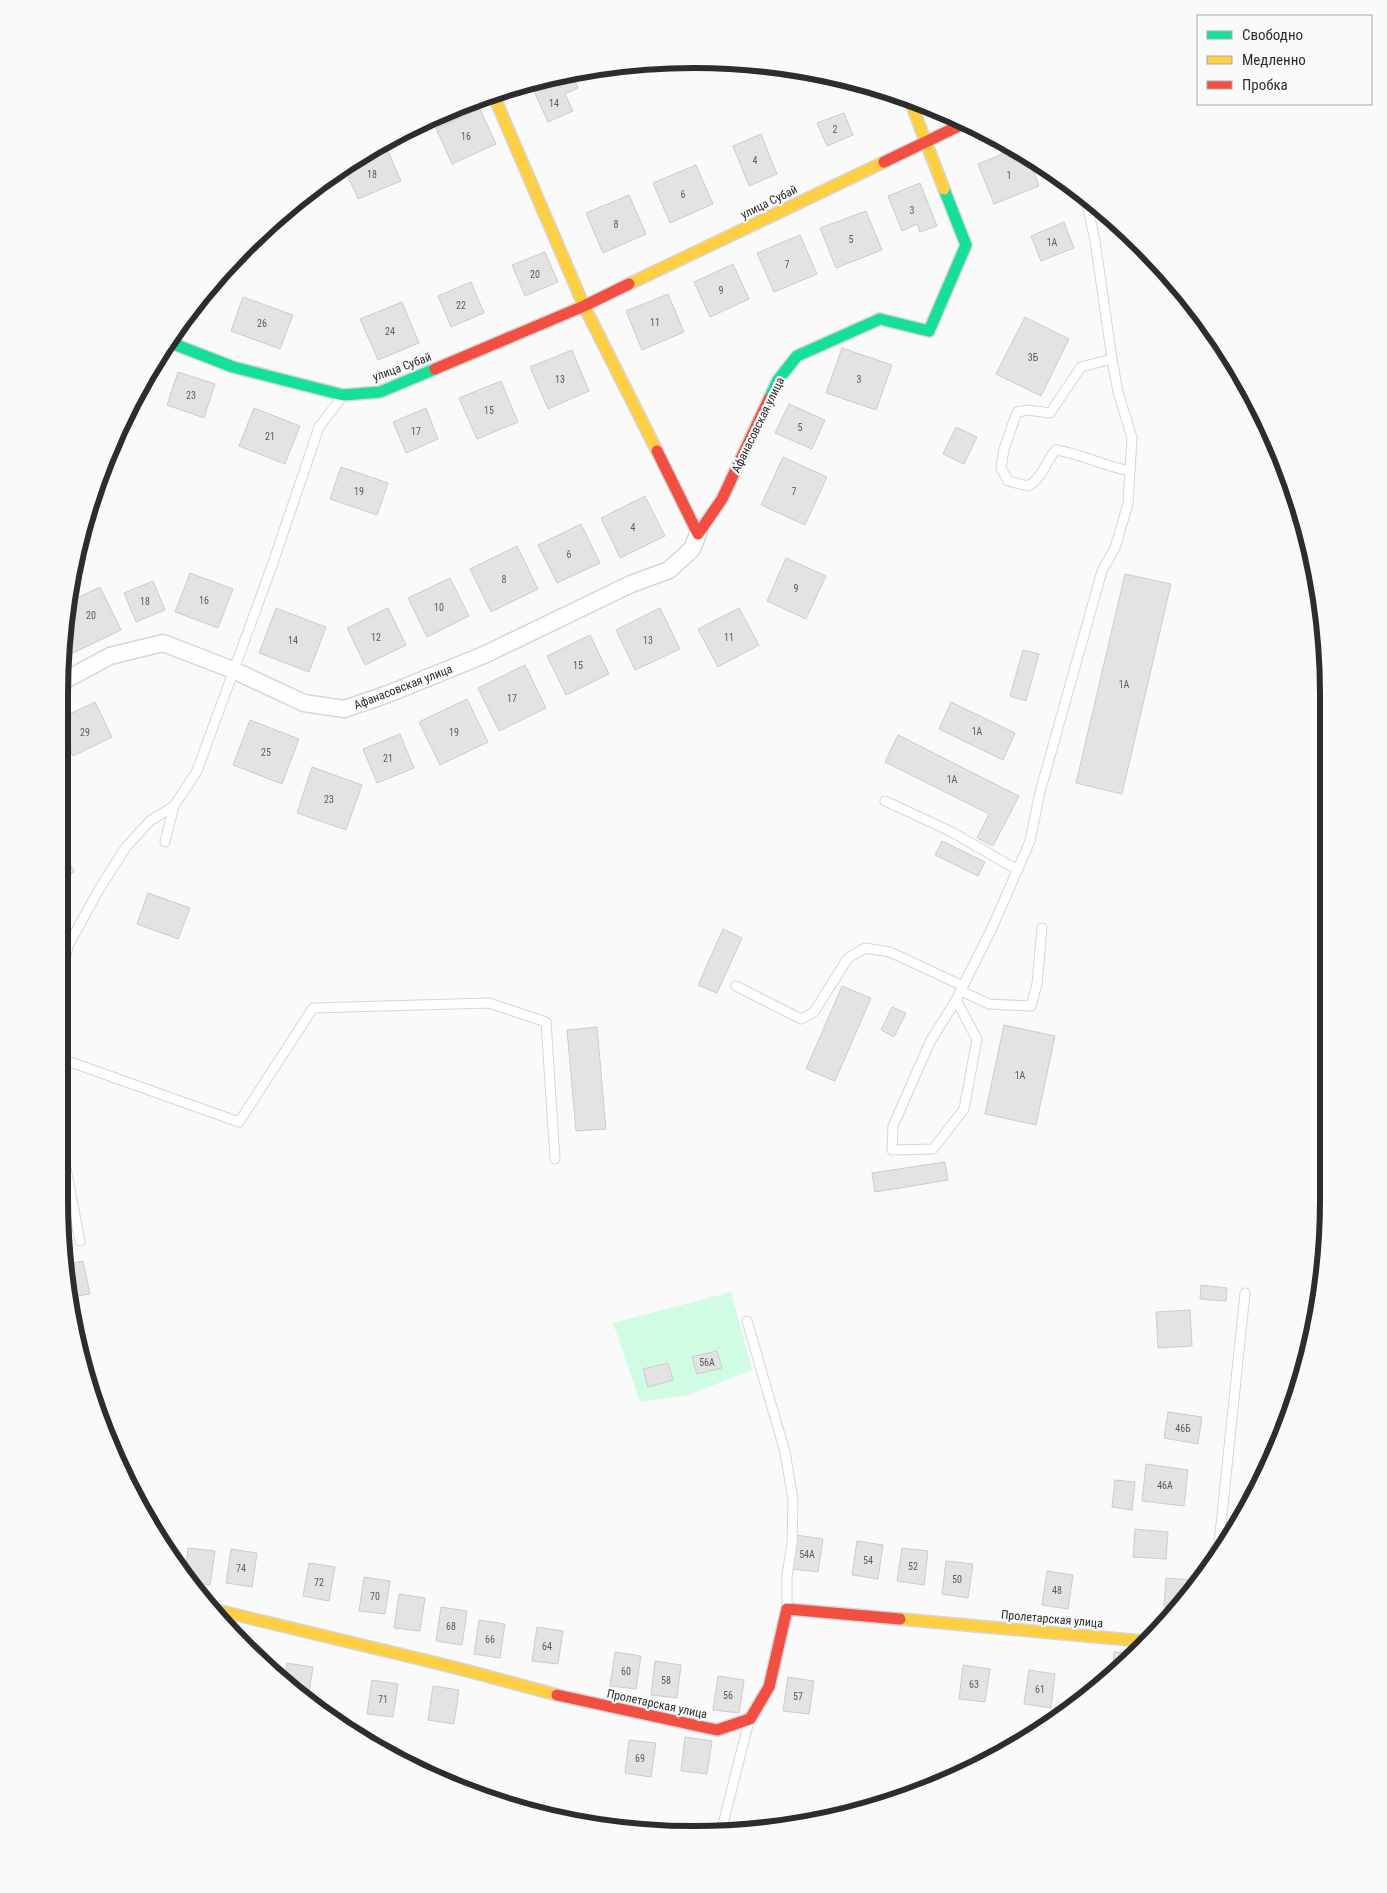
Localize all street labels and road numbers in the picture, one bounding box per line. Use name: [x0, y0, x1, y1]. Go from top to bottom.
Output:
street label: улица Субай: [738, 182, 800, 222]
street label: улица Субай: [371, 350, 433, 384]
street label: Афанасовская улица: [729, 375, 787, 475]
street label: Афанасовская улица: [352, 662, 454, 712]
street label: Пролетарская улица: [1000, 1608, 1104, 1630]
street label: Пролетарская улица: [606, 1687, 709, 1722]

